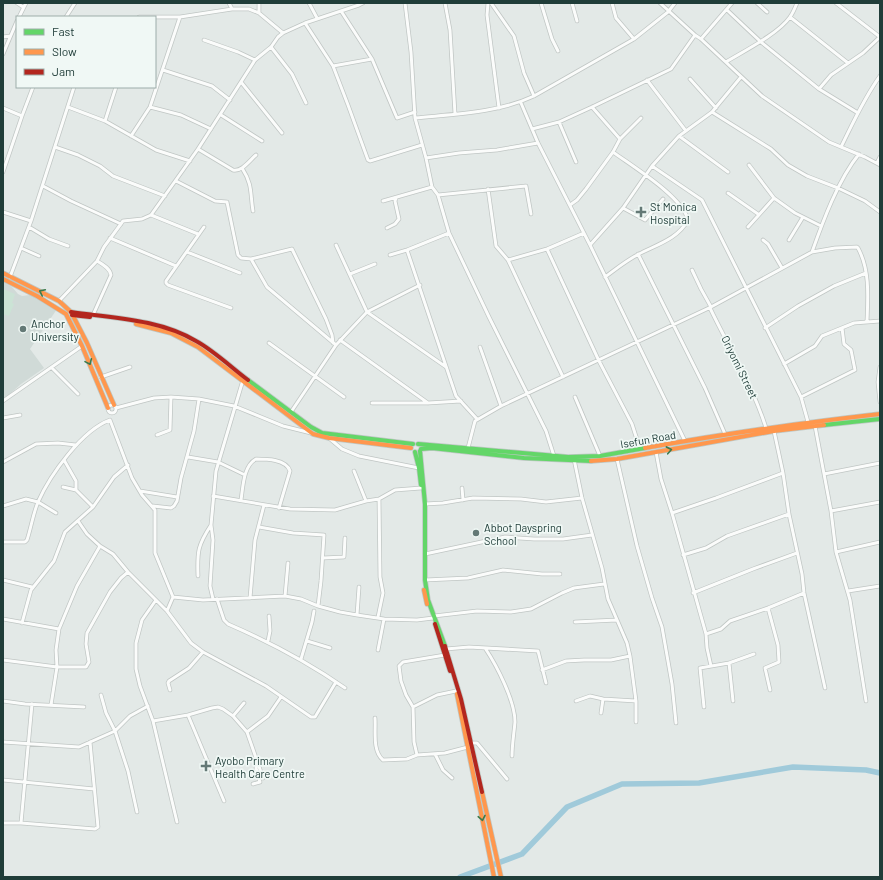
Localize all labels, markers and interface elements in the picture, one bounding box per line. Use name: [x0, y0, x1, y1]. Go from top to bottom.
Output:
legend: [16, 16, 156, 88]
text: Fast: [52, 24, 75, 38]
text: Slow: [52, 44, 77, 58]
text: Jam: [52, 64, 75, 78]
place label: St Monica Hospital: [650, 200, 697, 226]
marker: St Monica Hospital: [635, 206, 647, 218]
one-way arrow: [39, 289, 46, 297]
place label: Anchor University: [31, 317, 79, 343]
marker: Anchor University: [18, 324, 28, 334]
street label: Oriyomi Street: [719, 333, 761, 401]
one-way arrow: [84, 358, 92, 365]
street label: Isefun Road: [619, 428, 677, 450]
one-way arrow: [666, 446, 672, 454]
place label: Abbot Dayspring School: [484, 521, 562, 547]
marker: Abbot Dayspring School: [471, 528, 481, 538]
place label: Ayobo Primary Health Care Centre: [215, 754, 305, 780]
marker: Ayobo Primary Health Care Centre: [200, 760, 212, 772]
one-way arrow: [478, 815, 486, 822]

